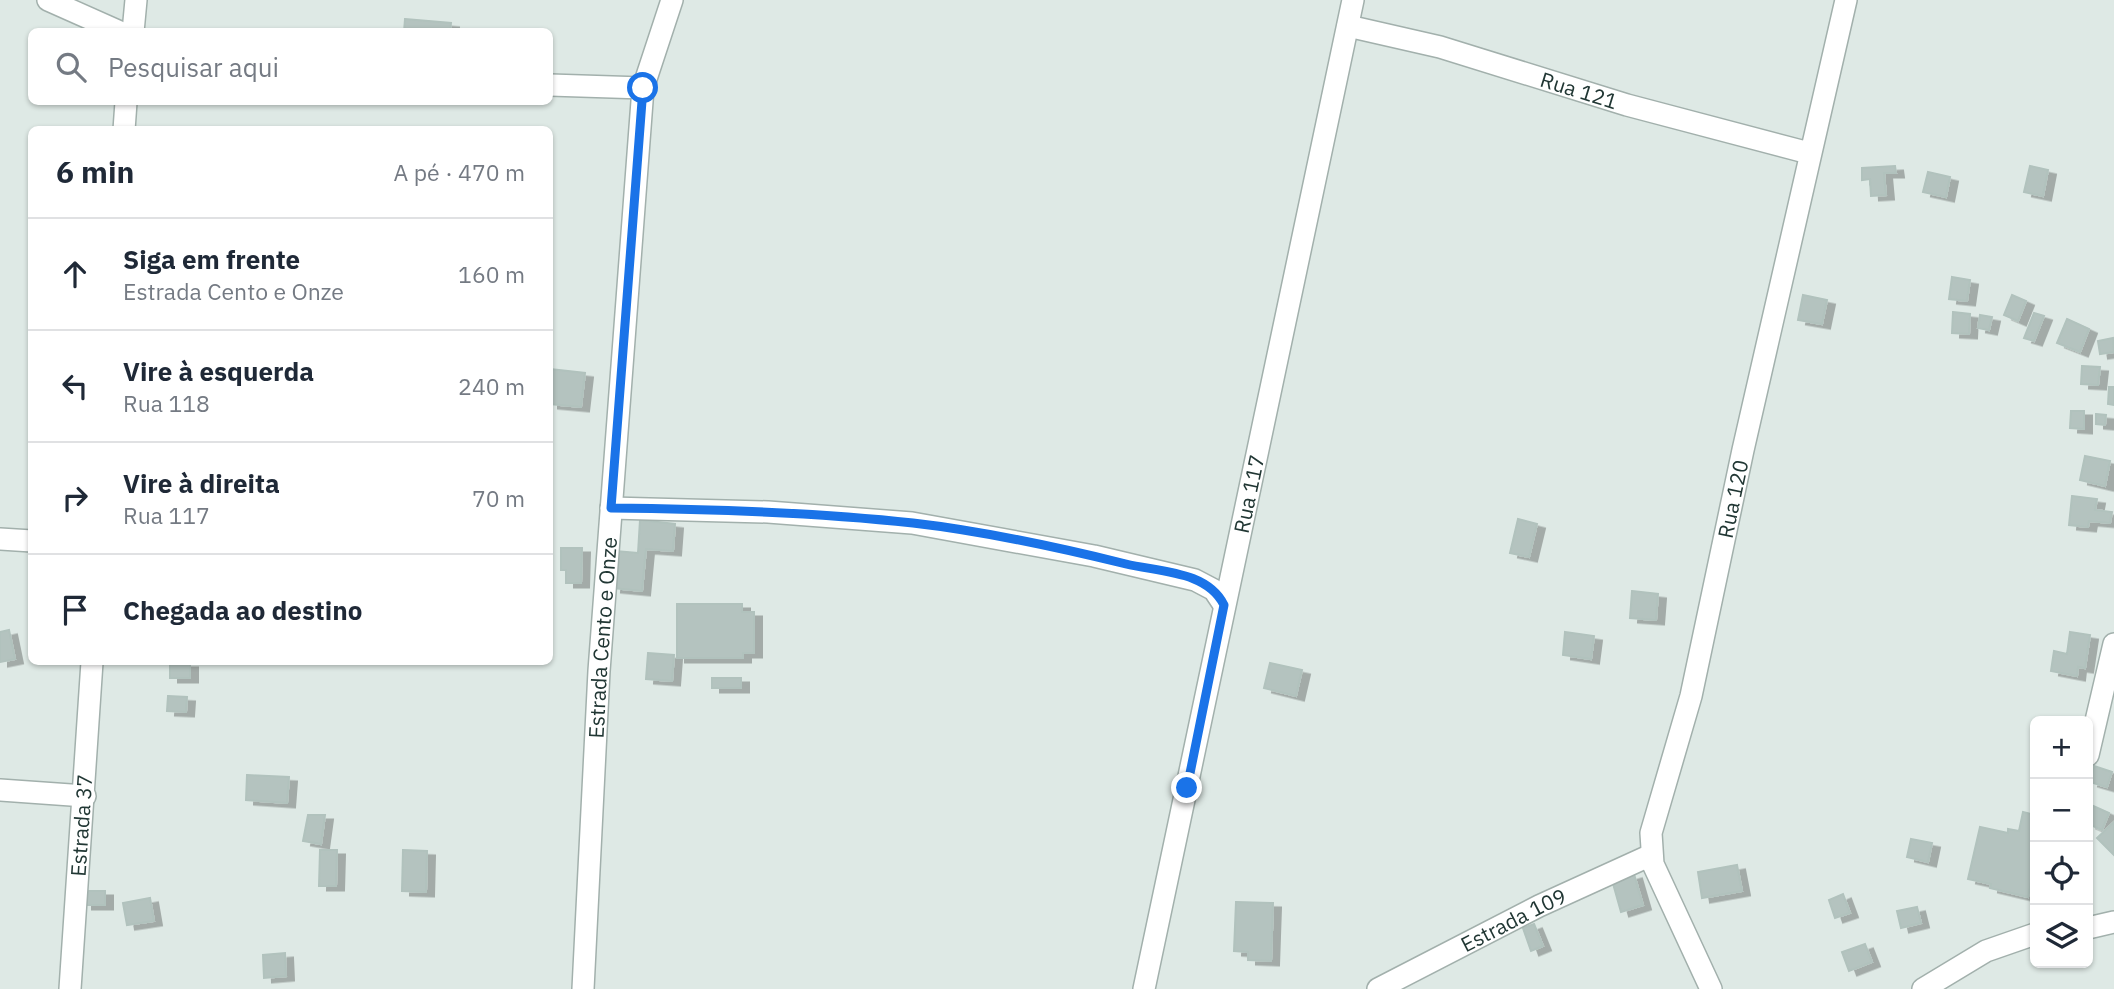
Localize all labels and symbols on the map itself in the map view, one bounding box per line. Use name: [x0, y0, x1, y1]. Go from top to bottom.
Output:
street label: Rua 121: [1537, 65, 1621, 115]
route start: [627, 72, 658, 103]
street label: Rua 117: [1227, 452, 1271, 536]
street label: Rua 120: [1711, 457, 1755, 541]
street label: Estrada Cento e Onze: [582, 536, 623, 739]
route end: [1171, 772, 1202, 803]
street label: Estrada 37: [64, 773, 98, 877]
street label: Estrada 109: [1456, 882, 1571, 958]

